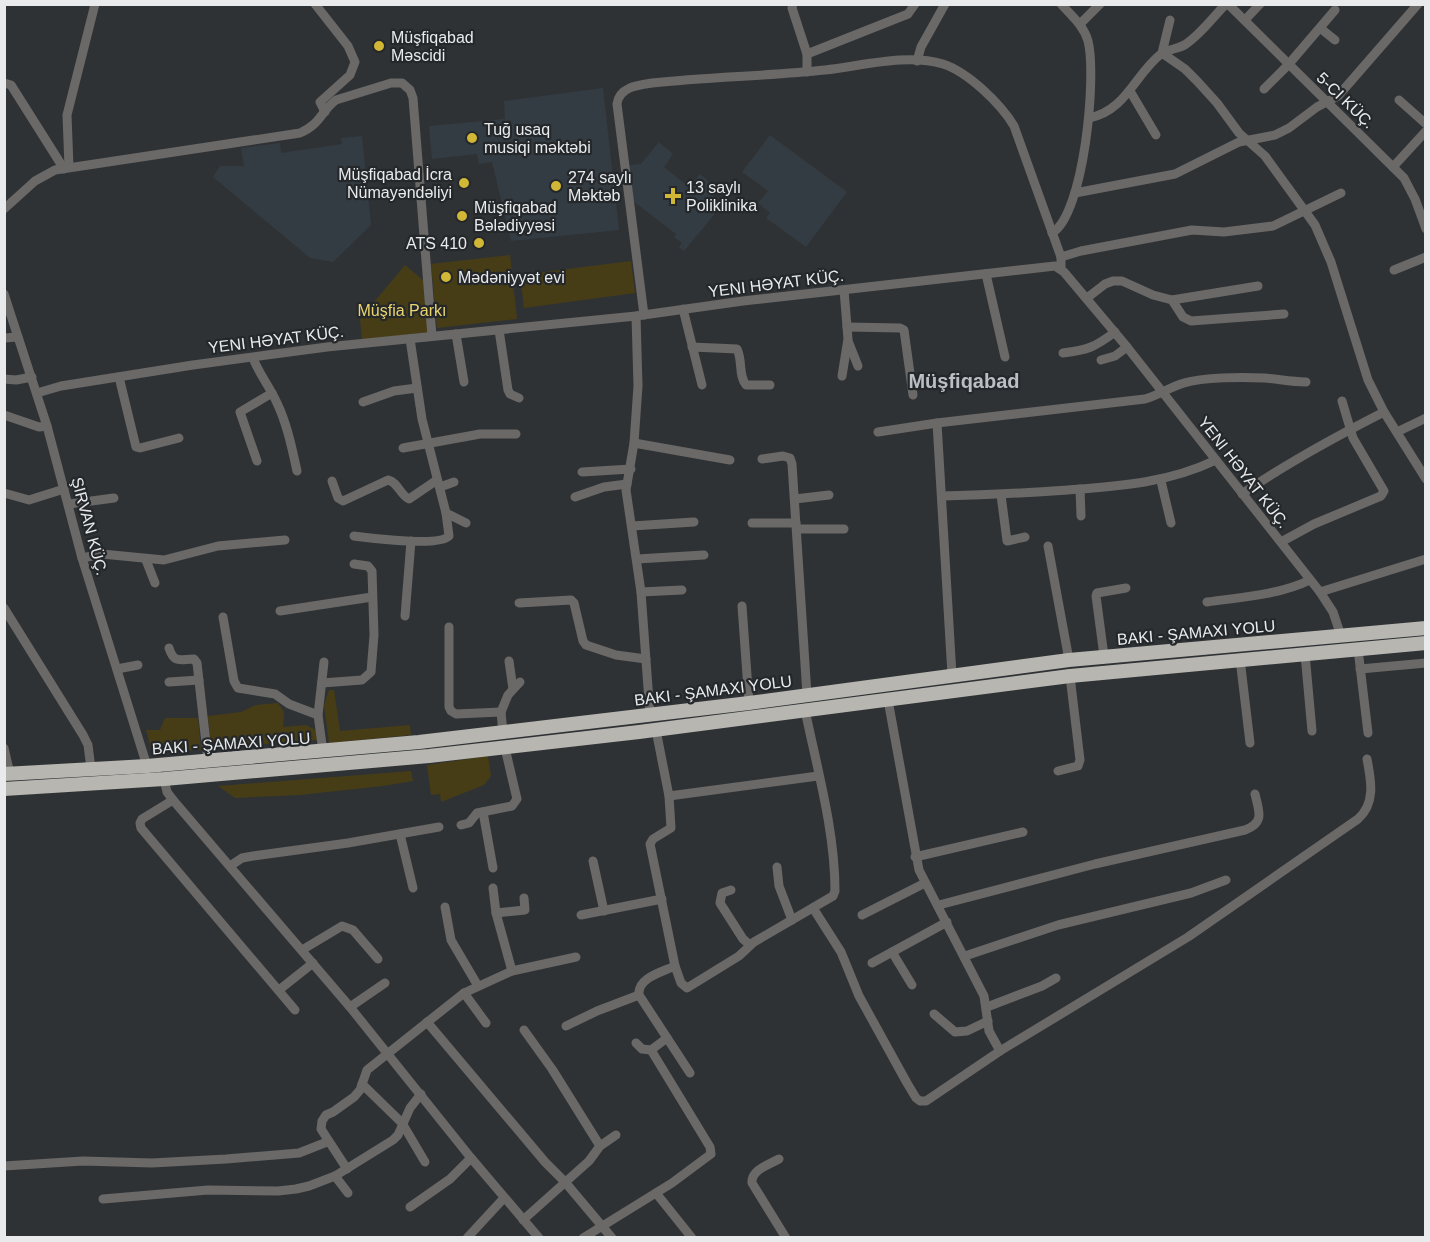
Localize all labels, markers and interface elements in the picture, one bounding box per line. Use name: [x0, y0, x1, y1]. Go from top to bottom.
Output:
place label: Müşfiqabad Məscidi: [391, 29, 474, 64]
marker: Müşfiqabad Məscidi: [372, 39, 386, 53]
street label: 5-CI KÜÇ.: [1314, 69, 1378, 132]
place label: Tuğ usaq musiqi məktəbi: [484, 121, 591, 156]
marker: Tuğ usaq musiqi məktəbi: [465, 131, 479, 145]
place label: Müşfiqabad İcra Nümayəndəliyi: [338, 165, 452, 201]
place label: 274 saylı Məktəb: [568, 169, 632, 204]
marker: Müşfiqabad İcra Nümayəndəliyi: [457, 176, 471, 190]
marker: 274 saylı Məktəb: [549, 179, 563, 193]
place label: 13 saylı Poliklinika: [686, 179, 757, 214]
marker: 13 saylı Poliklinika: [664, 187, 682, 205]
place label: Müşfiqabad Bələdiyyəsi: [474, 199, 557, 234]
marker: Müşfiqabad Bələdiyyəsi: [455, 209, 469, 223]
place label: ATS 410: [406, 235, 467, 252]
marker: ATS 410: [472, 236, 486, 250]
street label: YENI HƏYAT KÜÇ.: [707, 267, 845, 300]
place label: Mədəniyyət evi: [458, 269, 565, 286]
marker: Mədəniyyət evi: [439, 270, 453, 284]
park label: Müşfia Parkı: [358, 302, 446, 319]
street label: YENI HƏYAT KÜÇ.: [207, 323, 345, 356]
district label: Müşfiqabad: [908, 370, 1020, 392]
street label: YENI HƏYAT KÜÇ.: [1195, 413, 1292, 531]
street label: ŞIRVAN KÜÇ.: [68, 475, 111, 577]
street label: BAKI - ŞAMAXI YOLU: [1116, 617, 1276, 648]
street label: BAKI - ŞAMAXI YOLU: [633, 672, 793, 709]
street label: BAKI - ŞAMAXI YOLU: [151, 729, 311, 758]

